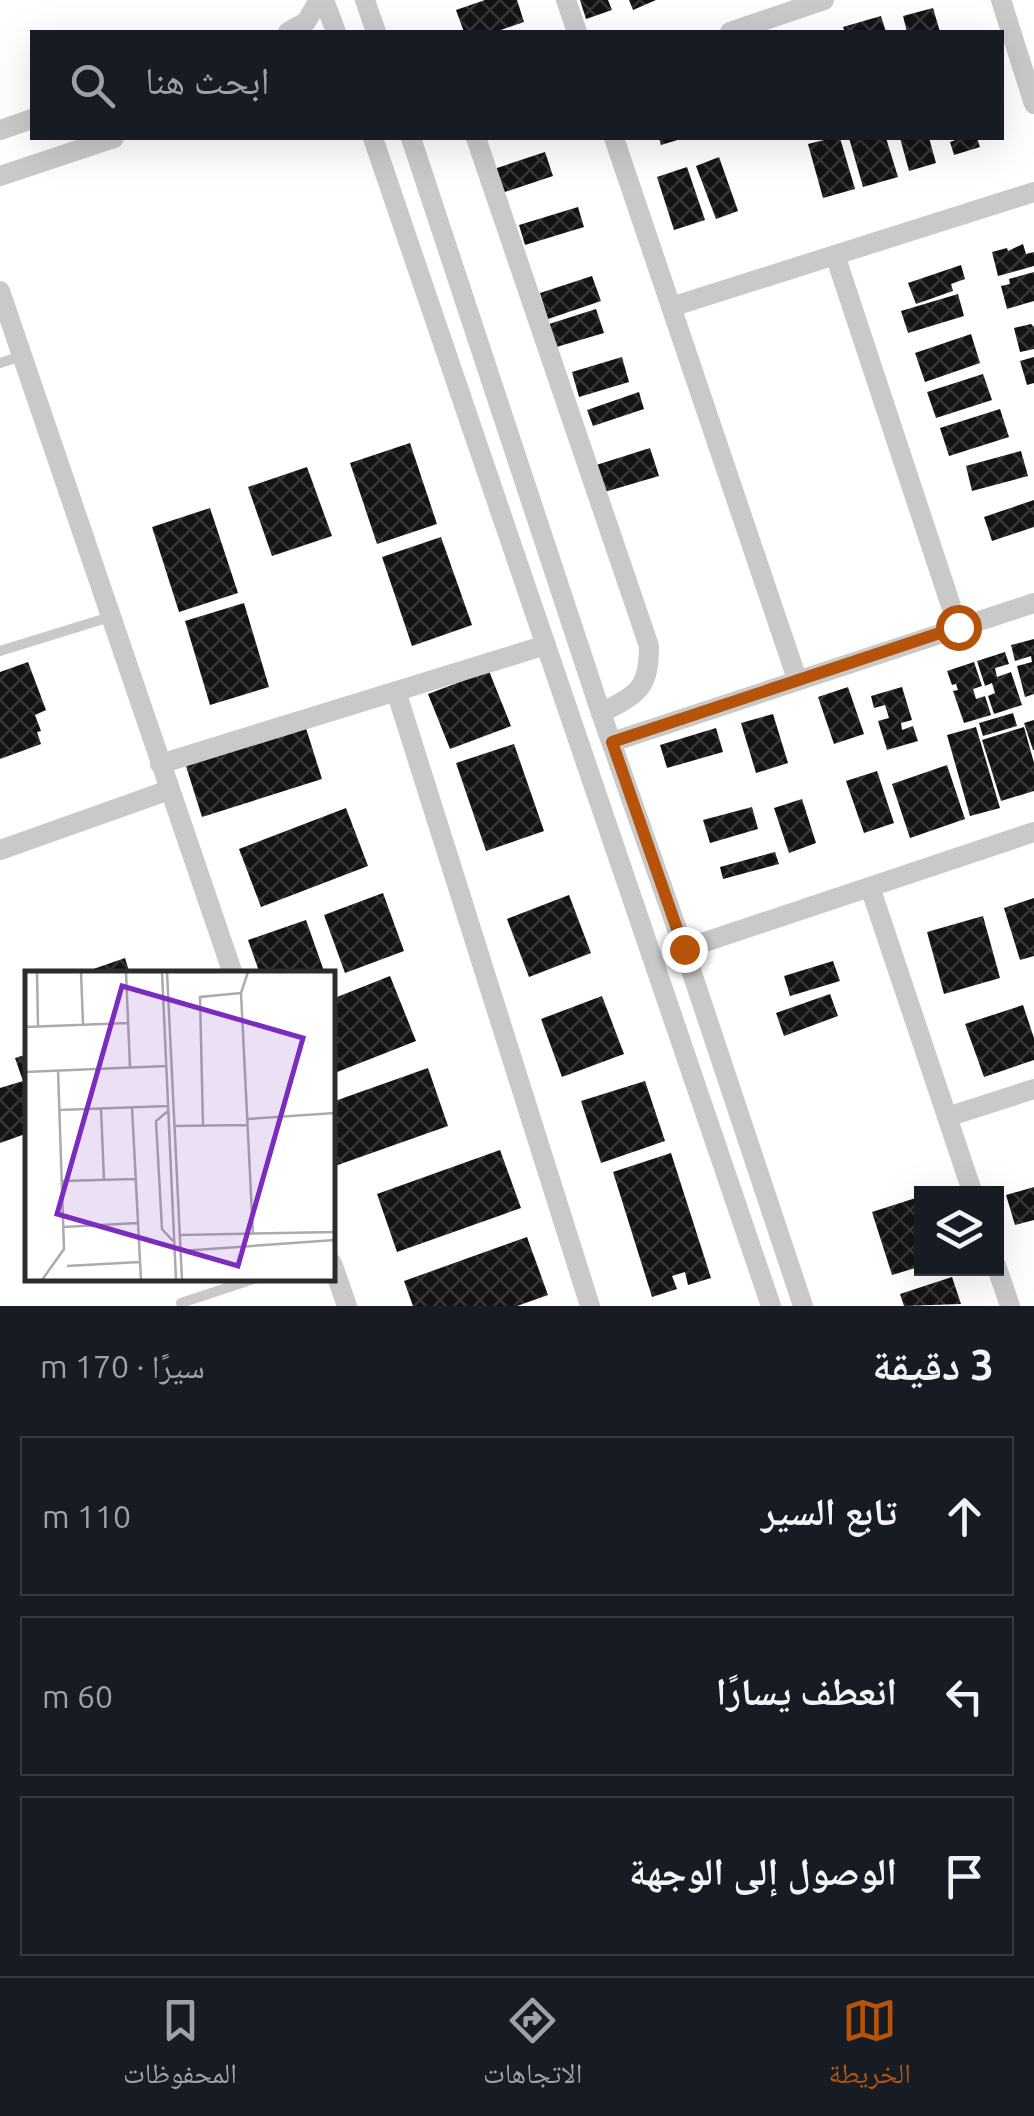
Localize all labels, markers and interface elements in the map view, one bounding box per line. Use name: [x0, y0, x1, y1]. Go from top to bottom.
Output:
search box: [30, 30, 1004, 140]
icon: search: [65, 58, 120, 113]
text: ابحث هنا: [145, 59, 270, 101]
route start: [936, 605, 982, 651]
route end: [662, 927, 708, 973]
inset map: [25, 971, 335, 1281]
map controls: [914, 1186, 1004, 1276]
button: layers: [914, 1186, 1004, 1276]
text: 3 دقيقة: [872, 1341, 994, 1388]
text: سيرًا · 170 m: [40, 1348, 205, 1384]
icon: ahead: [937, 1489, 992, 1544]
text: تابع السير: [761, 1490, 897, 1532]
text: 110 m: [42, 1498, 131, 1534]
icon: left: [937, 1669, 992, 1724]
text: انعطف يسارًا: [716, 1670, 897, 1712]
text: 60 m: [42, 1678, 113, 1714]
icon: arrive: [937, 1849, 992, 1904]
text: الوصول إلى الوجهة: [629, 1850, 897, 1892]
tab: المحفوظات: [123, 1993, 237, 2101]
tab: الاتجاهات: [483, 1993, 582, 2101]
tab: الخريطة: [829, 1993, 911, 2101]

